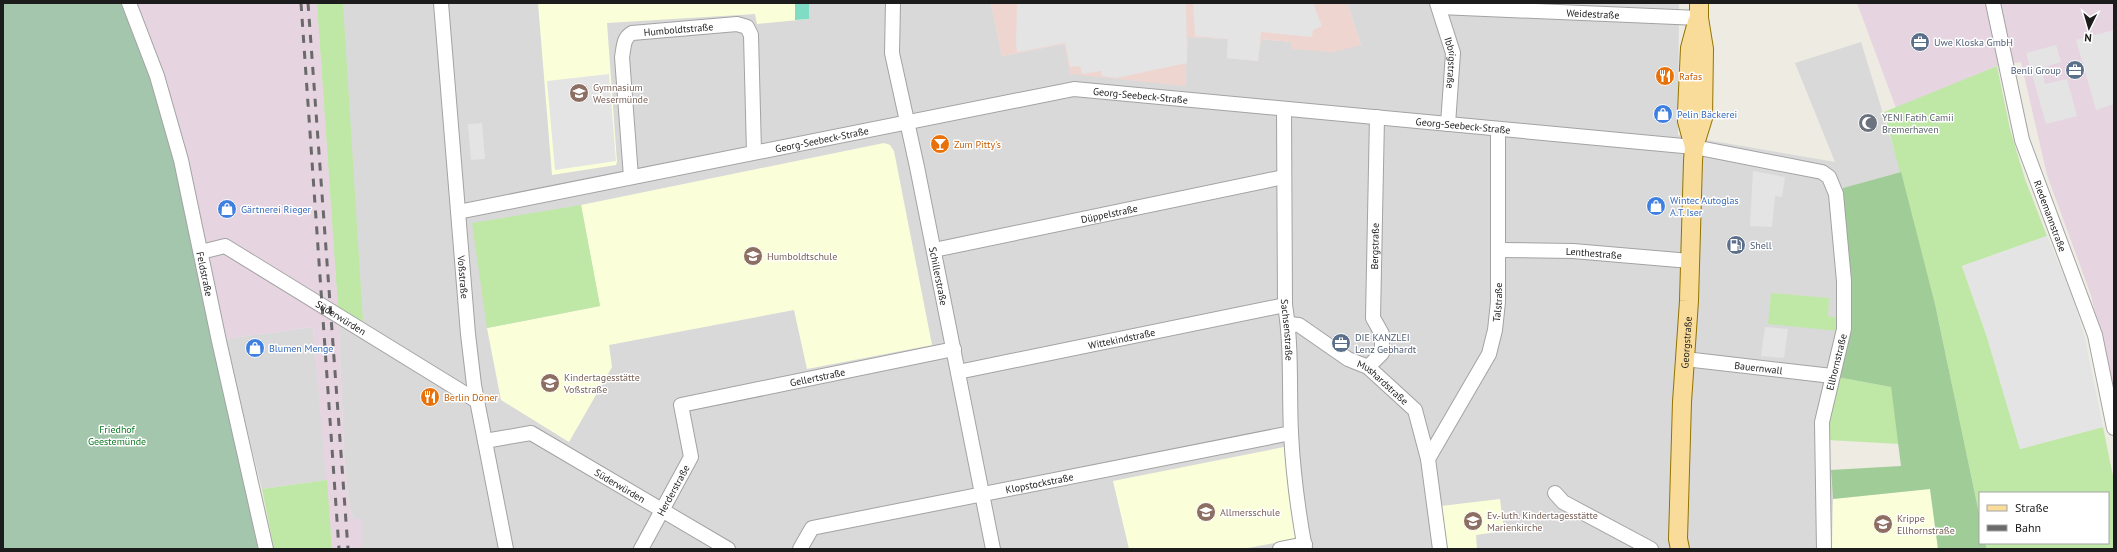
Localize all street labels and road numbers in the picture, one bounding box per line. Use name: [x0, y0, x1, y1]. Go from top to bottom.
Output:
street label: Weidestraße: [1566, 6, 1620, 22]
street label: Humboldtstraße: [643, 20, 714, 39]
street label: Ibbrigstraße: [1441, 35, 1459, 89]
street label: Georg-Seebeck-Straße: [1092, 85, 1189, 107]
street label: Georg-Seebeck-Straße: [1415, 115, 1511, 137]
street label: Georg-Seebeck-Straße: [774, 124, 870, 156]
street label: Riedemannstraße: [2031, 178, 2069, 254]
street label: Düppelstraße: [1080, 202, 1139, 226]
street label: Bergstraße: [1368, 223, 1382, 270]
street label: Lenthestraße: [1566, 245, 1622, 262]
street label: Schillerstraße: [926, 246, 950, 307]
street label: Feldstraße: [193, 250, 215, 298]
street label: Voßstraße: [455, 254, 471, 299]
street label: Talstraße: [1490, 283, 1505, 323]
street label: Süderwürden: [313, 297, 368, 338]
street label: Sachsenstraße: [1278, 299, 1296, 361]
street label: Georgstraße: [1678, 316, 1695, 369]
street label: Wittekindstraße: [1087, 326, 1156, 352]
street label: Ellhornstraße: [1823, 332, 1850, 392]
street label: Mushardstraße: [1355, 357, 1411, 408]
street label: Bauernwall: [1734, 359, 1783, 377]
street label: Gellertstraße: [789, 365, 846, 390]
street label: Herderstraße: [654, 463, 693, 518]
street label: Süderwürden: [592, 466, 648, 506]
street label: Klopstockstraße: [1004, 470, 1075, 496]

